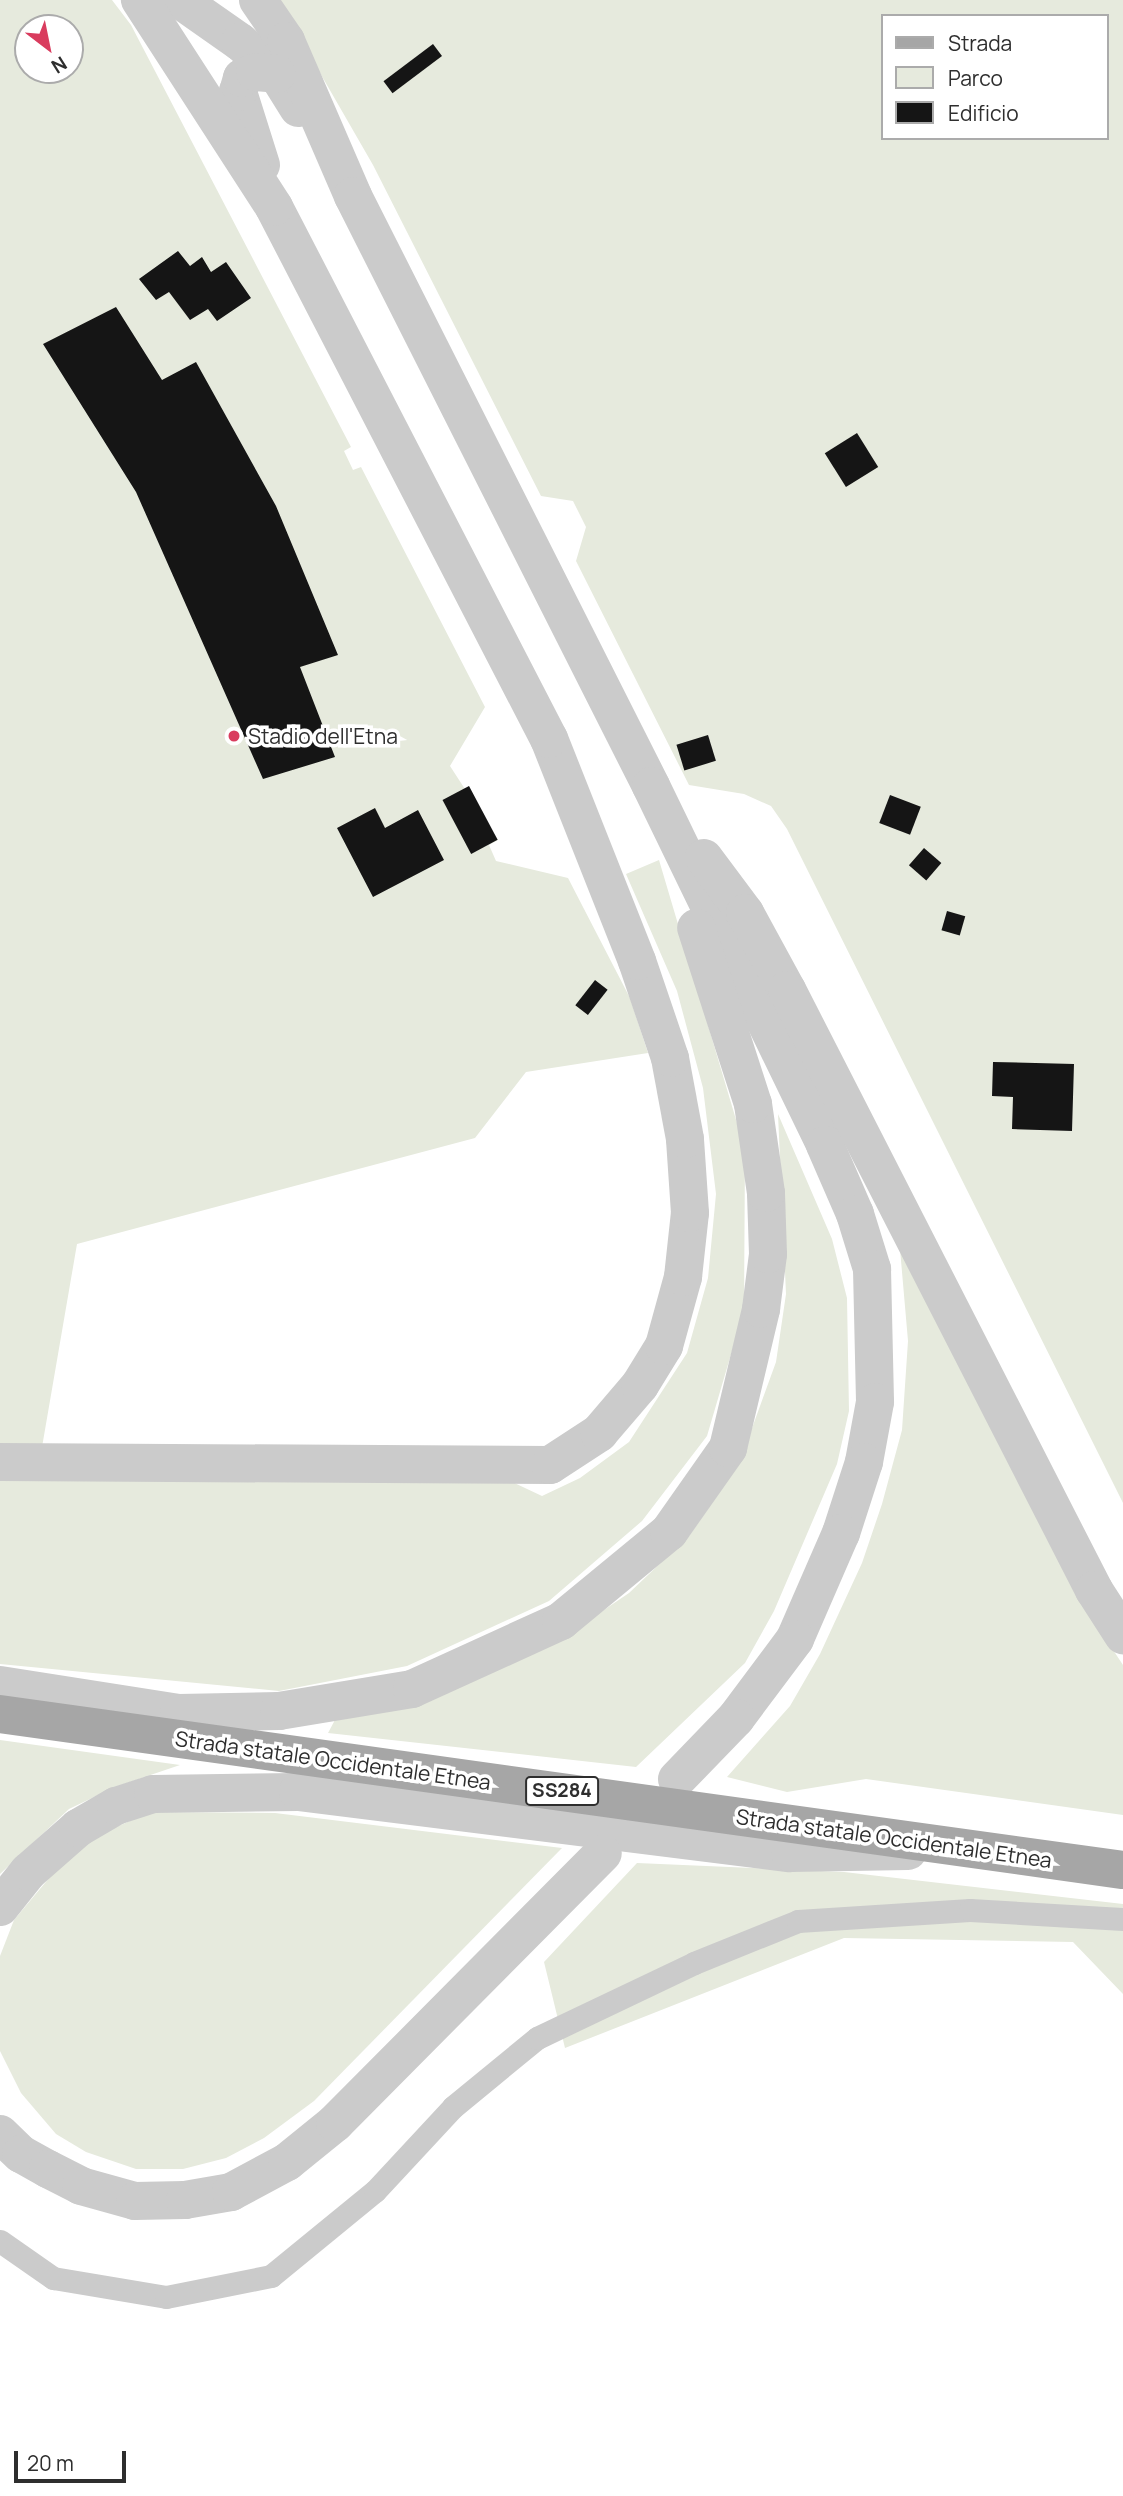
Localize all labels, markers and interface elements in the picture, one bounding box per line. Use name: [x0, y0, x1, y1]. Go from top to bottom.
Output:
north arrow: [14, 14, 84, 84]
legend: [881, 14, 1109, 140]
text: Strada: [948, 29, 1012, 57]
text: N: [46, 50, 72, 80]
text: Parco: [948, 64, 1003, 92]
text: Edificio: [948, 99, 1019, 127]
place label: Stadio dell'Etna: [248, 723, 398, 749]
marker: Stadio dell'Etna: [226, 728, 242, 744]
street label: Strada statale Occidentale Etnea: [173, 1725, 493, 1795]
road number: SS284: [524, 1776, 600, 1806]
street label: Strada statale Occidentale Etnea: [734, 1803, 1054, 1873]
scale bar: [18, 2436, 130, 2480]
text: 20 m: [27, 2449, 74, 2477]

